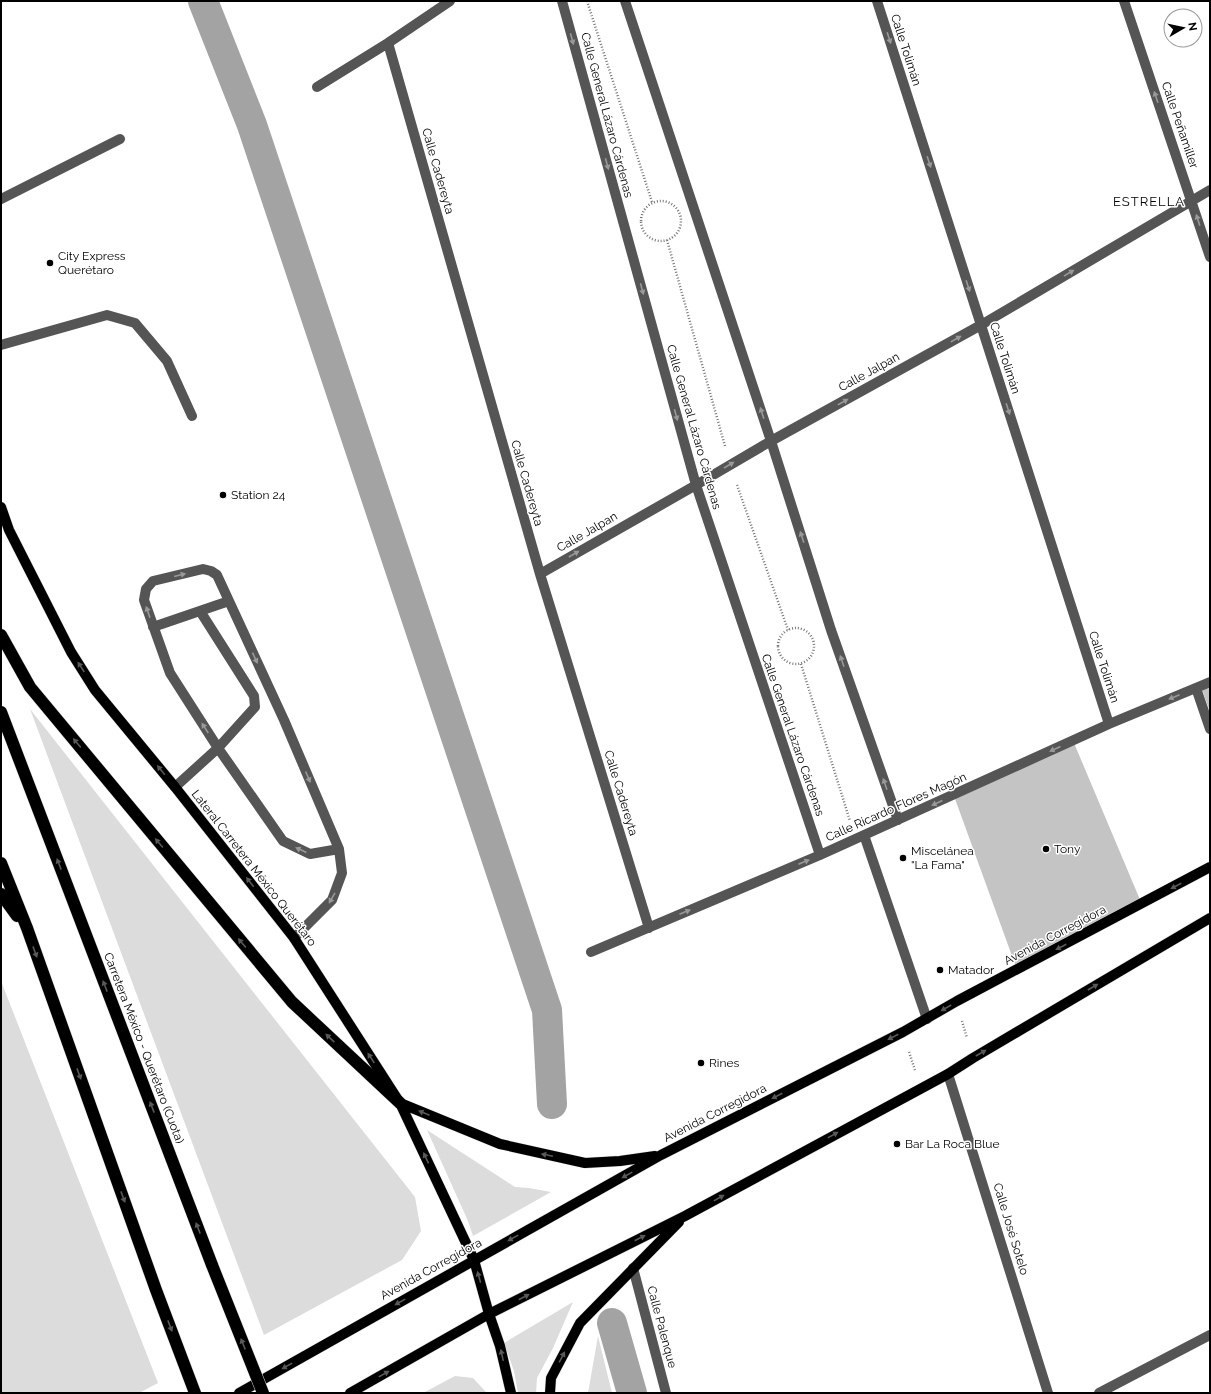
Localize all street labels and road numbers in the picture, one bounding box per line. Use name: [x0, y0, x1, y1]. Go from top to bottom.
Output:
street label: Calle Tolimán: [888, 12, 924, 88]
street label: Calle General Lázaro Cárdenas: [578, 31, 636, 199]
street label: Calle Peñamiller: [1159, 80, 1202, 171]
street label: Calle Cadereyta: [419, 126, 457, 216]
street label: Calle Tolimán: [987, 320, 1023, 396]
street label: Calle General Lázaro Cárdenas: [664, 343, 724, 511]
street label: Calle Jalpan: [836, 350, 902, 394]
street label: Calle Cadereyta: [508, 438, 546, 528]
street label: Calle Jalpan: [554, 509, 620, 555]
street label: Calle Tolimán: [1086, 629, 1122, 705]
street label: Calle General Lázaro Cárdenas: [759, 652, 827, 818]
street label: Calle Cadereyta: [601, 749, 641, 837]
street label: Calle Ricardo Flores Magón: [823, 770, 969, 844]
street label: Lateral Carretera México Querétaro: [189, 787, 319, 949]
street label: Avenida Corregidora: [1002, 902, 1108, 968]
street label: Carretera México - Querétaro (Cuota): [101, 950, 187, 1146]
street label: Avenida Corregidora: [661, 1081, 769, 1145]
street label: Calle José Sotelo: [990, 1181, 1032, 1277]
street label: Avenida Corregidora: [378, 1235, 484, 1303]
street label: Calle Palenque: [644, 1285, 680, 1369]

